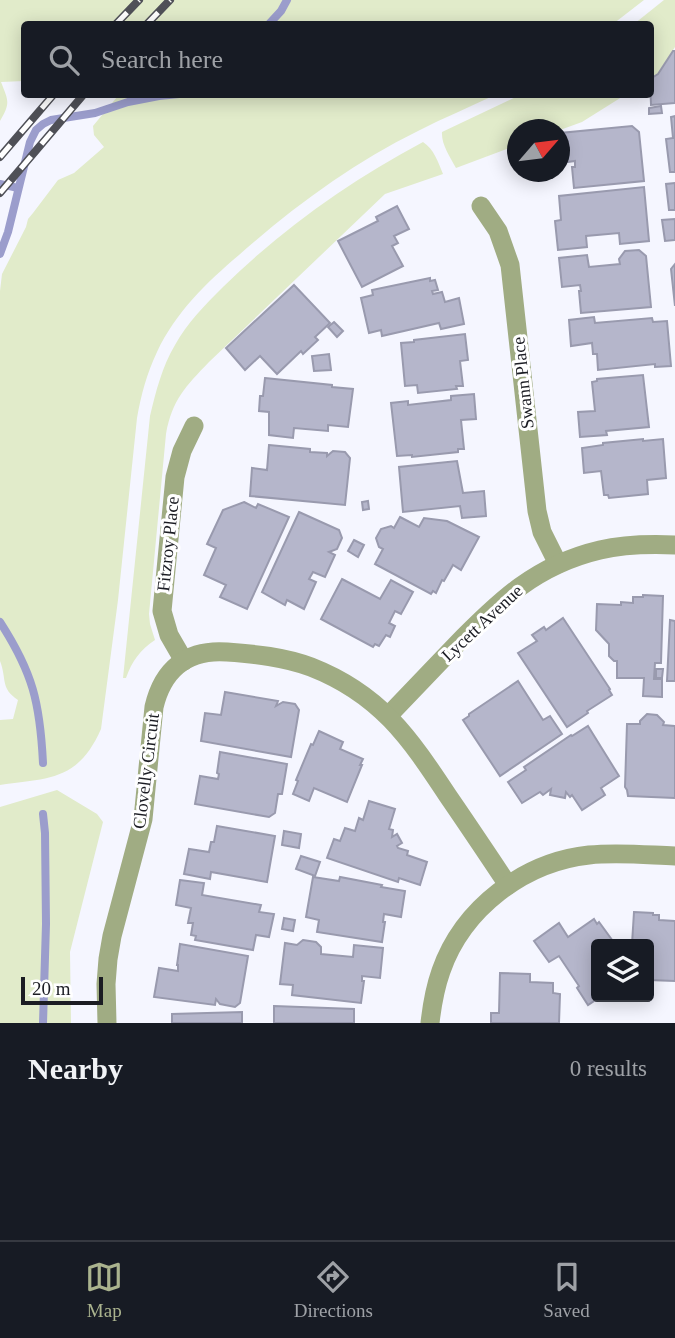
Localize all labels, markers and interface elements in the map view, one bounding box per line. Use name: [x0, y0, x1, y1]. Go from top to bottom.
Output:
search box: [21, 21, 654, 98]
icon: search: [45, 41, 83, 79]
text: Search here: [101, 45, 223, 74]
north arrow: [507, 119, 570, 182]
street label: Swann Place: [508, 336, 538, 430]
street label: Fitzroy Place: [153, 495, 183, 593]
street label: Lycett Avenue: [437, 581, 527, 665]
street label: Clovelly Circuit: [129, 712, 163, 830]
map controls: [591, 939, 654, 1002]
button: layers: [591, 939, 654, 1002]
scale bar: [21, 974, 103, 1006]
text: 20 m: [32, 978, 71, 999]
text: Nearby: [28, 1052, 123, 1085]
text: 0 results: [570, 1056, 647, 1081]
tab: Map: [85, 1258, 123, 1322]
tab: Directions: [294, 1258, 373, 1322]
tab: Saved: [543, 1258, 590, 1322]

